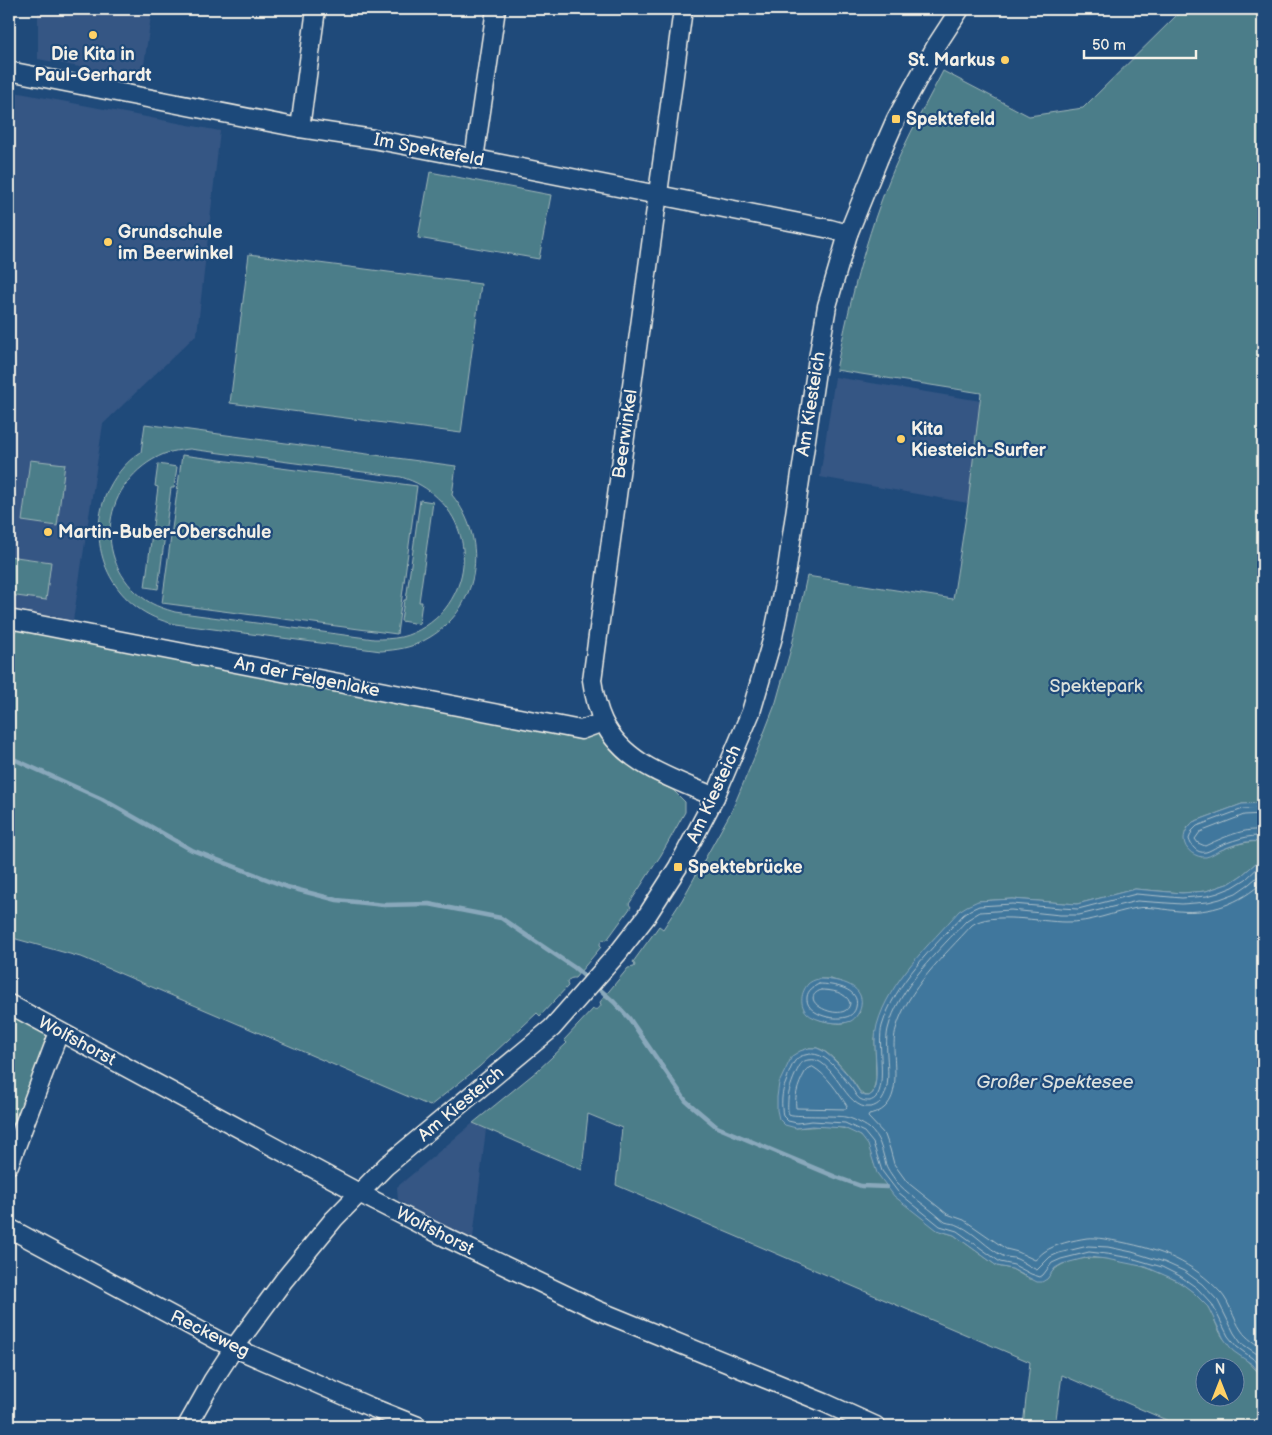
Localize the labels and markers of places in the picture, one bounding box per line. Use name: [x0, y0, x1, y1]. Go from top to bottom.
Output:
marker: Die Kita in Paul-Gerhardt: [87, 29, 99, 41]
place label: Die Kita in Paul-Gerhardt: [35, 44, 151, 86]
place label: St. Markus: [908, 50, 995, 71]
marker: St. Markus: [999, 54, 1011, 66]
place label: Spektefeld: [906, 109, 995, 130]
marker: Spektefeld: [890, 113, 902, 125]
place label: Grundschule im Beerwinkel: [118, 222, 233, 264]
marker: Grundschule im Beerwinkel: [102, 236, 114, 248]
place label: Kita Kiesteich-Surfer: [911, 419, 1047, 461]
marker: Kita Kiesteich-Surfer: [895, 433, 907, 445]
place label: Martin-Buber-Oberschule: [58, 522, 271, 543]
marker: Martin-Buber-Oberschule: [42, 526, 54, 538]
place label: Spektebrücke: [688, 857, 803, 878]
marker: Spektebrücke: [672, 861, 684, 873]

